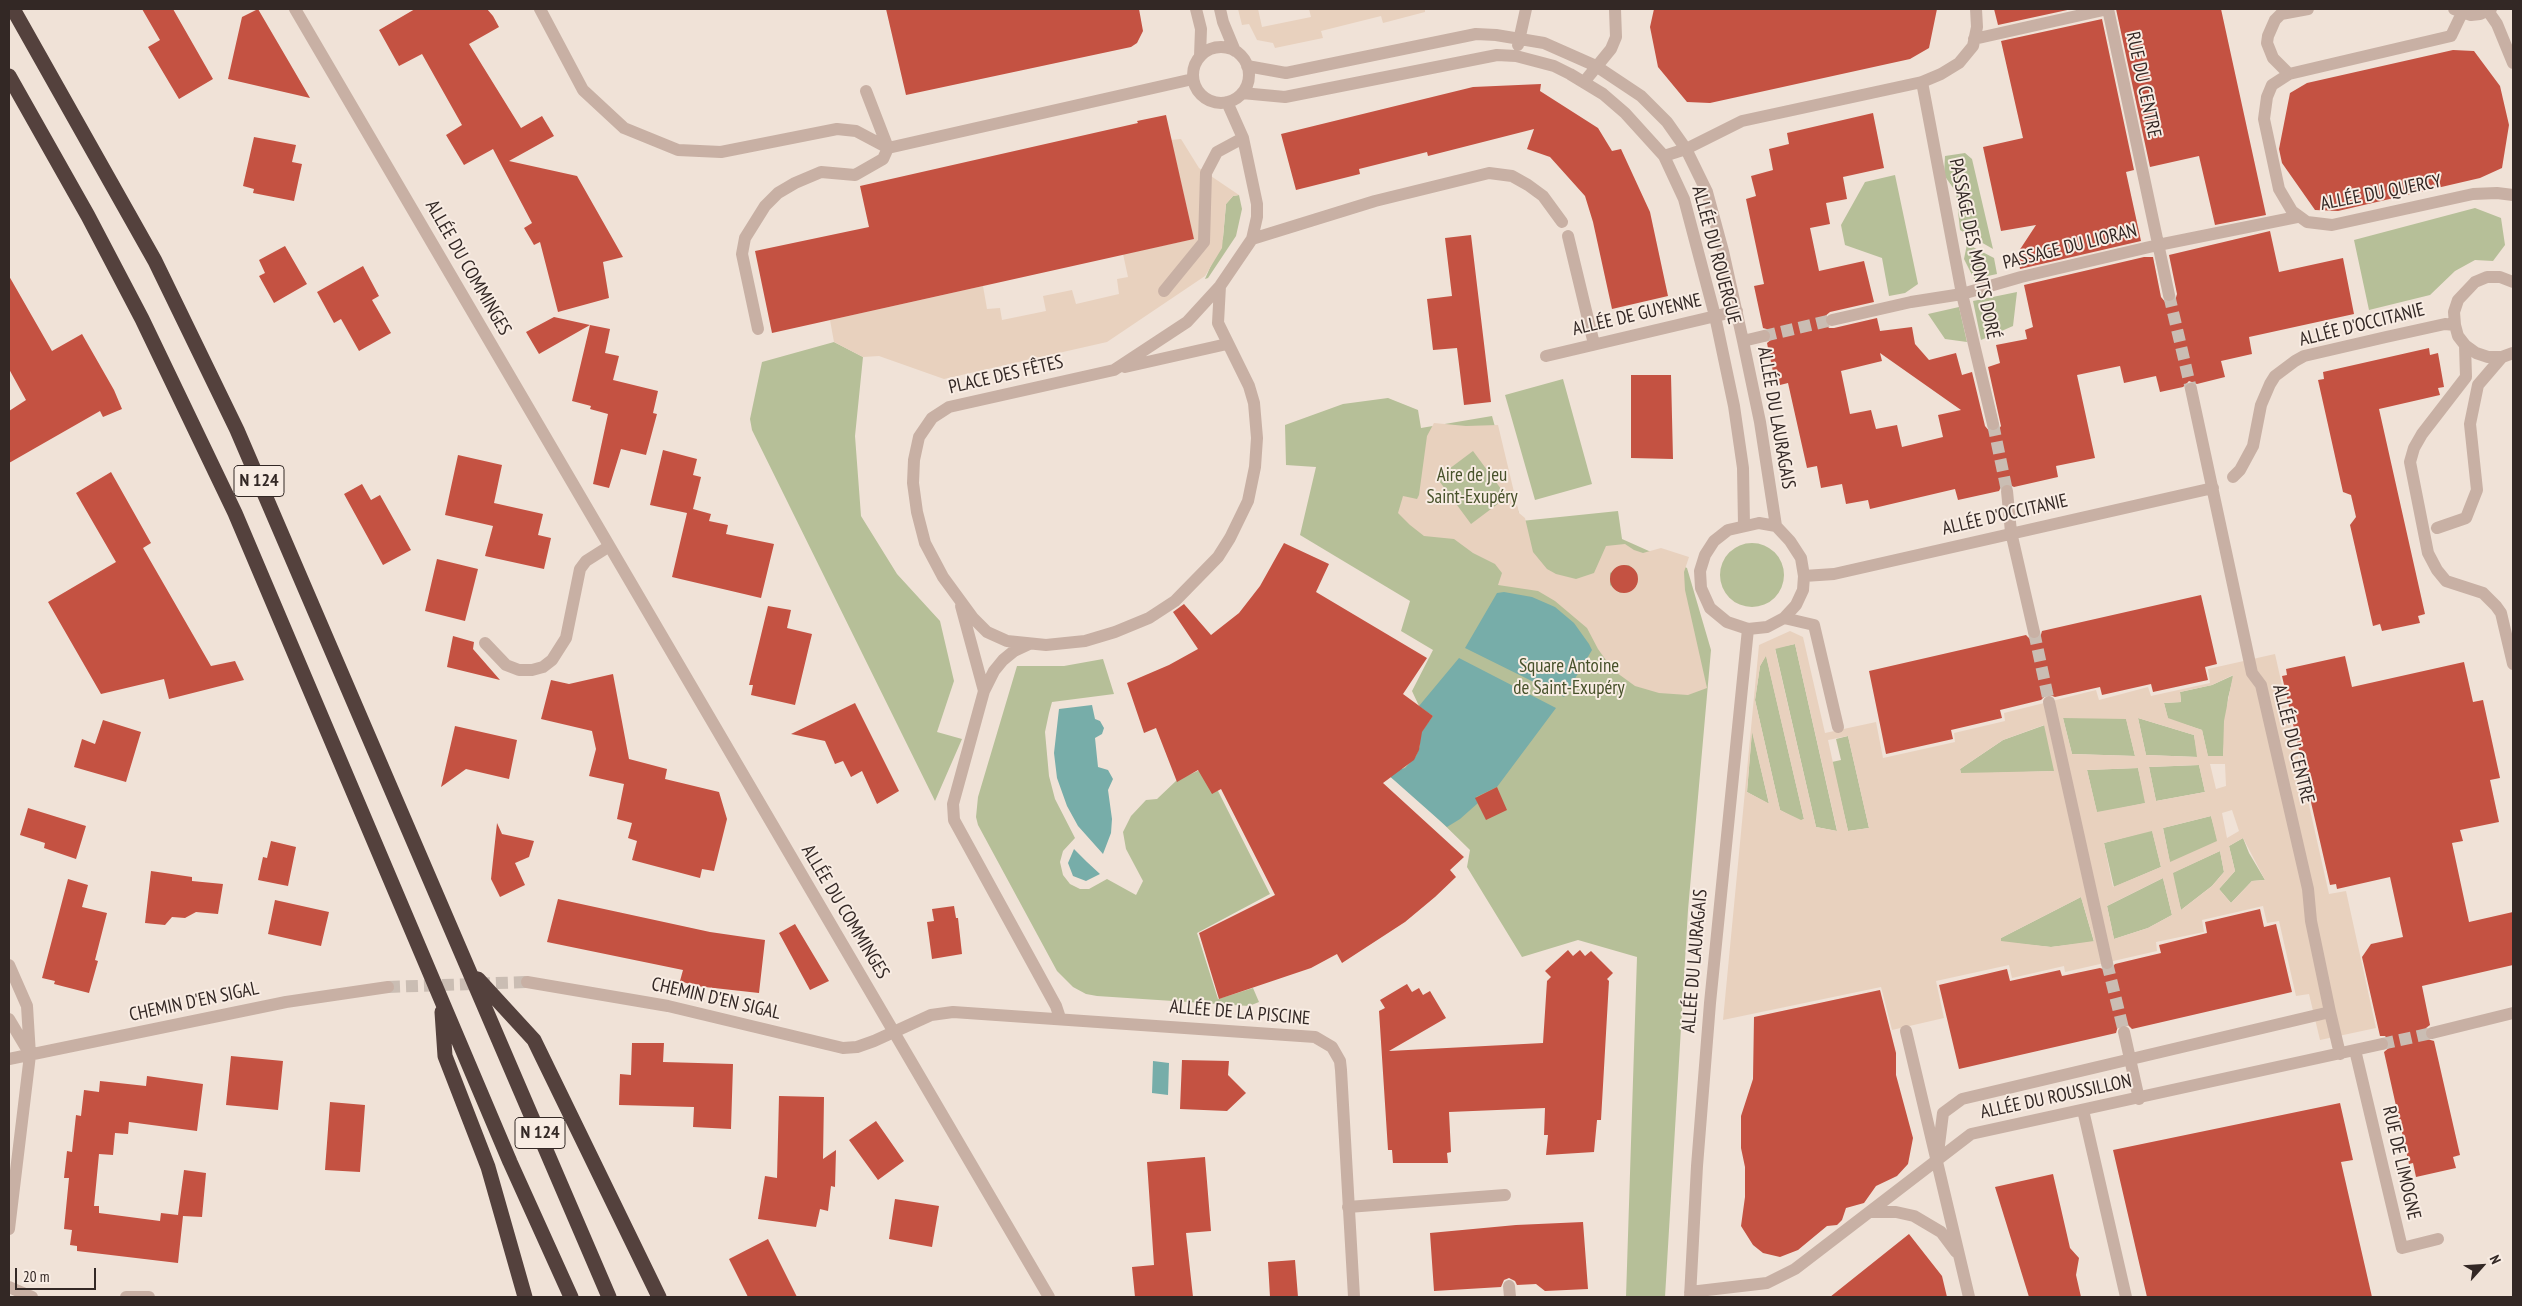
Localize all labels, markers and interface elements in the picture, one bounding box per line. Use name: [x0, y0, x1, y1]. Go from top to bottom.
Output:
street label: RUE DU CENTRE: [2121, 30, 2165, 140]
street label: PASSAGE DES MONTS DORÉ: [1944, 156, 2004, 342]
street label: ALLÉE DU QUERCY: [2319, 170, 2443, 216]
street label: ALLÉE DU ROUERGUE: [1687, 183, 1745, 327]
street label: ALLÉE DU COMMINGES: [420, 196, 516, 340]
street label: PASSAGE DU LIORAN: [2001, 219, 2139, 275]
street label: ALLÉE DE GUYENNE: [1570, 289, 1704, 341]
street label: ALLÉE D'OCCITANIE: [2297, 298, 2427, 352]
street label: ALLÉE DU LAURAGAIS: [1752, 345, 1800, 491]
street label: PLACE DES FÊTES: [946, 351, 1066, 399]
park label: Aire de jeu Saint-Exupéry: [1426, 465, 1518, 509]
road number: N 124: [234, 466, 284, 496]
street label: ALLÉE D'OCCITANIE: [1940, 489, 2070, 541]
park label: Square Antoine de Saint-Exupéry: [1513, 656, 1625, 700]
street label: ALLÉE DU CENTRE: [2267, 682, 2319, 806]
street label: ALLÉE DU COMMINGES: [796, 841, 894, 983]
street label: ALLÉE DU LAURAGAIS: [1677, 888, 1713, 1034]
street label: CHEMIN D'EN SIGAL: [649, 973, 783, 1025]
street label: CHEMIN D'EN SIGAL: [127, 977, 261, 1027]
street label: ALLÉE DE LA PISCINE: [1169, 996, 1311, 1030]
street label: ALLÉE DU ROUSSILLON: [1978, 1070, 2134, 1124]
street label: RUE DE LIMOGNE: [2377, 1104, 2425, 1222]
road number: N 124: [515, 1118, 565, 1148]
north arrow: [2457, 1241, 2507, 1291]
text: N: [2486, 1252, 2505, 1267]
scale bar: [18, 1258, 99, 1290]
text: 20 m: [23, 1267, 49, 1286]

